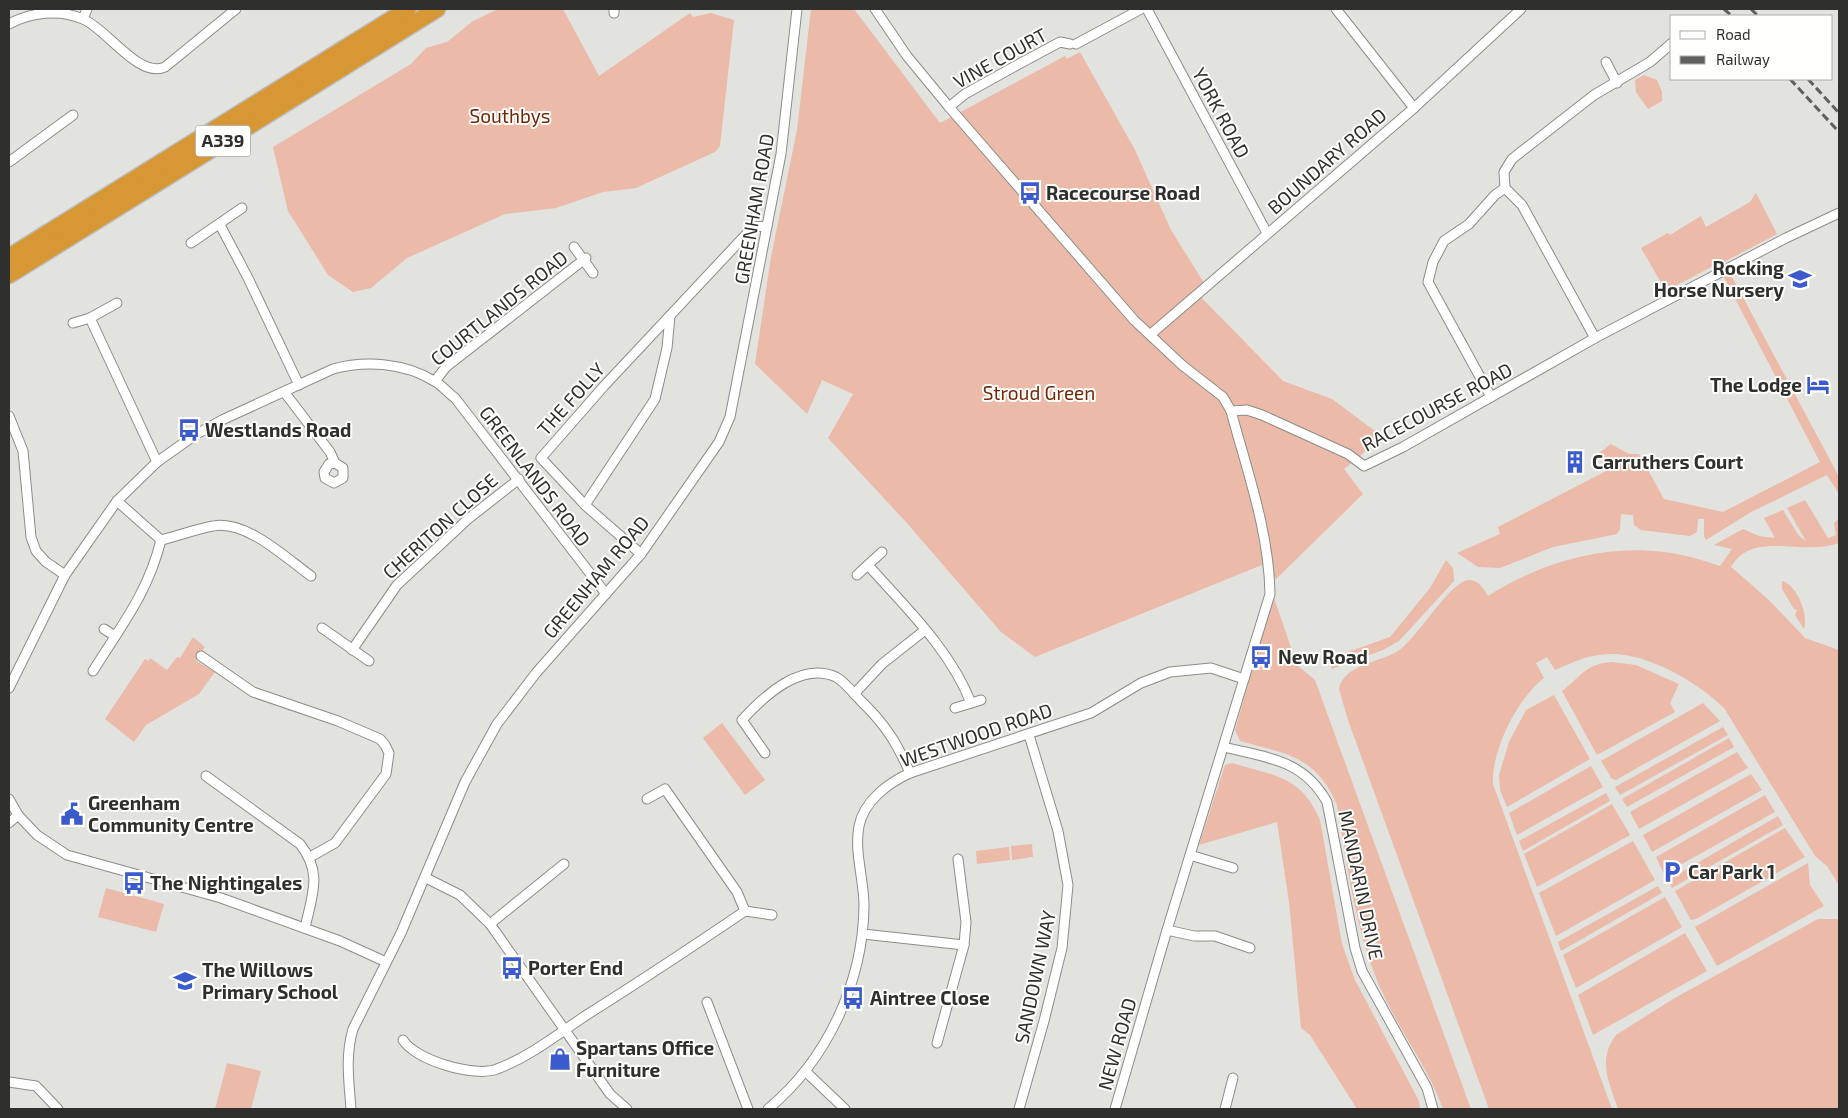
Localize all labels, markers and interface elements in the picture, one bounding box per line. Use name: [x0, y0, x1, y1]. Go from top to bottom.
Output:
legend: [1670, 15, 1833, 80]
street label: VINE COURT: [949, 22, 1051, 93]
text: Road: [1716, 25, 1751, 43]
text: Railway: [1716, 50, 1770, 68]
street label: YORK ROAD: [1188, 64, 1255, 162]
street label: BOUNDARY ROAD: [1263, 103, 1391, 218]
park label: Southbys: [470, 104, 551, 127]
road number: A339: [196, 125, 250, 156]
street label: GREENHAM ROAD: [729, 132, 778, 286]
bus stop icon: Racecourse Road: [1017, 180, 1043, 206]
place label: Racecourse Road: [1046, 181, 1200, 204]
street label: COURTLANDS ROAD: [425, 245, 572, 370]
place label: Rocking Horse Nursery: [1654, 256, 1784, 302]
school or university icon: Rocking Horse Nursery: [1787, 266, 1813, 292]
street label: THE FOLLY: [532, 357, 609, 440]
street label: RACECOURSE ROAD: [1358, 357, 1516, 456]
hotel icon: The Lodge: [1805, 372, 1831, 398]
place label: The Lodge: [1710, 373, 1802, 396]
park label: Stroud Green: [983, 381, 1095, 404]
street label: GREENLANDS ROAD: [475, 401, 596, 550]
bus stop icon: Westlands Road: [176, 417, 202, 443]
place label: Westlands Road: [205, 418, 351, 441]
building icon: Carruthers Court: [1562, 449, 1588, 475]
place label: Carruthers Court: [1592, 450, 1743, 473]
street label: CHERITON CLOSE: [378, 468, 502, 583]
street label: GREENHAM ROAD: [538, 511, 653, 643]
bus stop icon: New Road: [1248, 644, 1274, 670]
place label: New Road: [1278, 645, 1368, 668]
street label: WESTWOOD ROAD: [897, 698, 1055, 771]
place label: Greenham Community Centre: [88, 791, 254, 837]
public building icon: Greenham Community Centre: [59, 801, 85, 827]
street label: MANDARIN DRIVE: [1334, 808, 1389, 962]
parking icon: Car Park 1: [1659, 859, 1685, 885]
place label: Car Park 1: [1688, 860, 1775, 883]
bus stop icon: The Nightingales: [121, 870, 147, 896]
place label: The Nightingales: [150, 871, 302, 894]
street label: SANDOWN WAY: [1009, 908, 1060, 1046]
bus stop icon: Porter End: [499, 955, 525, 981]
place label: Porter End: [528, 956, 623, 979]
place label: The Willows Primary School: [202, 958, 339, 1004]
school or university icon: The Willows Primary School: [172, 968, 198, 994]
bus stop icon: Aintree Close: [840, 985, 866, 1011]
place label: Aintree Close: [870, 986, 990, 1009]
street label: NEW ROAD: [1092, 995, 1141, 1093]
place label: Spartans Office Furniture: [576, 1036, 715, 1081]
shop icon: Spartans Office Furniture: [547, 1046, 573, 1072]

